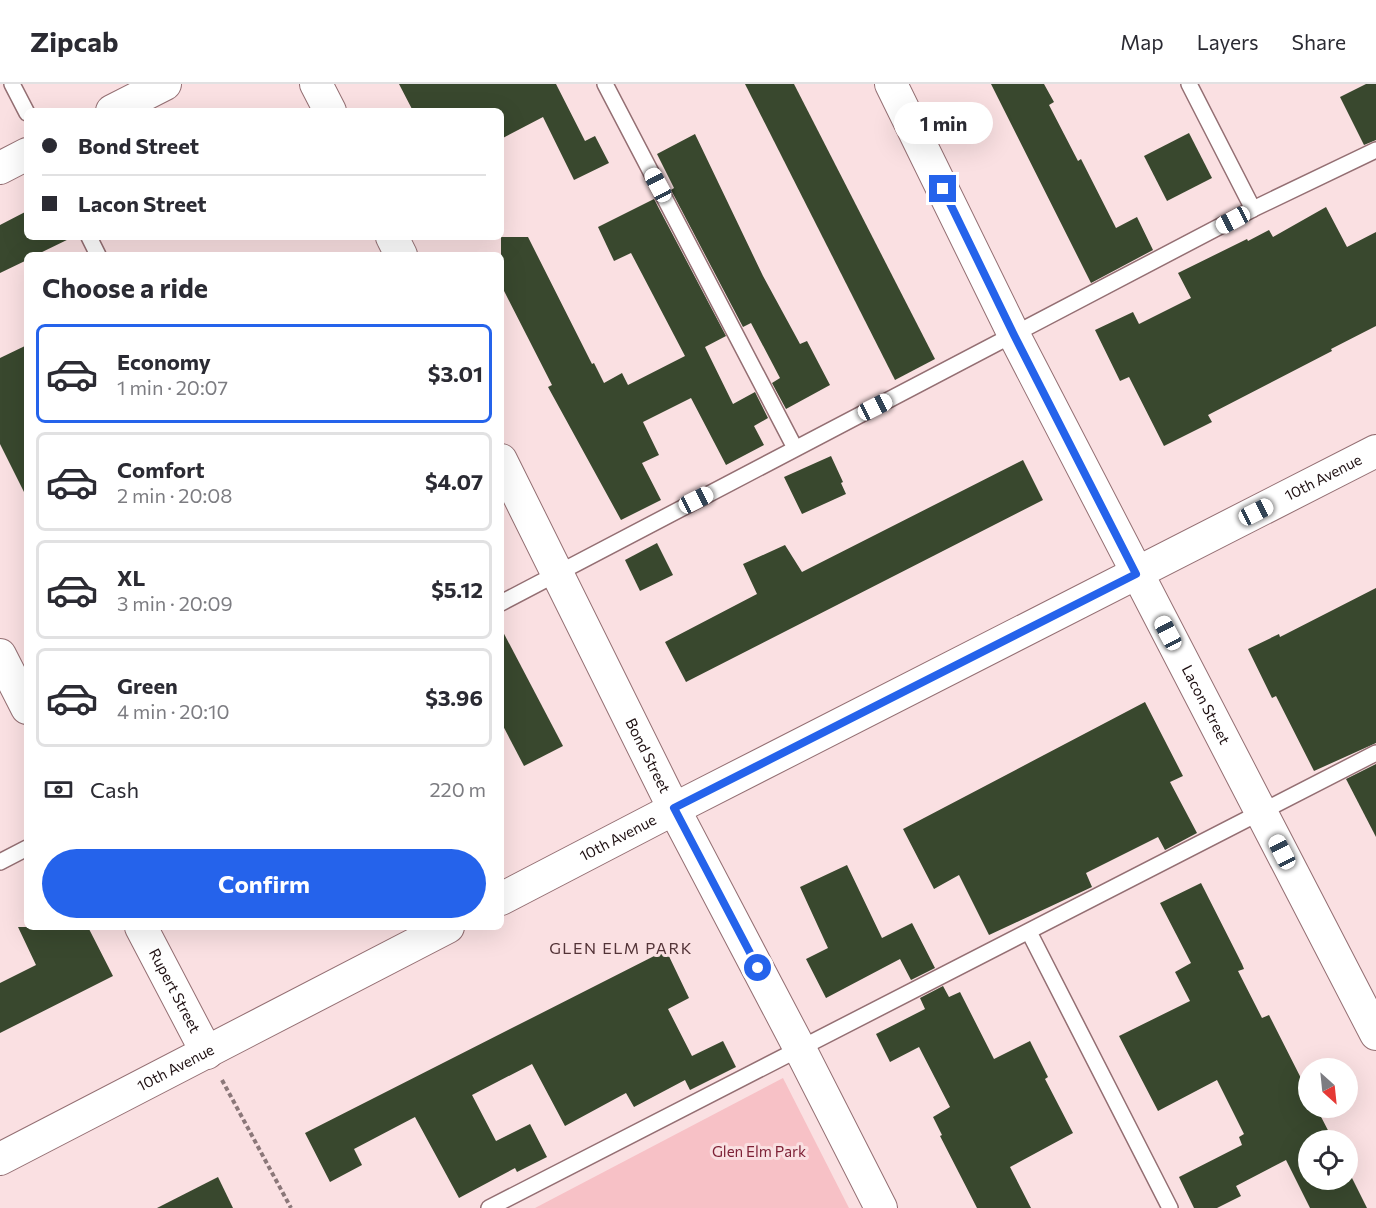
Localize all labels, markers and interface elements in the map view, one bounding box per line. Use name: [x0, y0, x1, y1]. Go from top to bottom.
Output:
text: Zipcab: [30, 24, 119, 58]
text: Map: [1120, 29, 1164, 54]
text: Layers: [1197, 29, 1259, 54]
text: Share: [1292, 29, 1346, 54]
callout: 1 min: [894, 102, 992, 144]
text: 1 min: [920, 111, 967, 135]
text: Bond Street: [78, 132, 199, 159]
car: [642, 165, 674, 205]
route end: [929, 175, 956, 202]
text: Lacon Street: [78, 190, 207, 217]
car: [1213, 204, 1253, 236]
text: Choose a ride: [42, 271, 208, 304]
icon: car: [45, 347, 99, 401]
text: Economy: [117, 348, 211, 375]
text: $3.01: [428, 360, 483, 387]
text: 1 min · 20:07: [117, 375, 228, 399]
car: [855, 391, 895, 423]
street label: 10th Avenue: [1281, 450, 1365, 504]
icon: car: [45, 455, 99, 509]
text: Comfort: [117, 456, 205, 483]
text: $4.07: [425, 468, 483, 495]
text: 2 min · 20:08: [117, 483, 232, 507]
car: [676, 484, 716, 516]
car: [1236, 496, 1276, 528]
icon: car: [45, 563, 99, 617]
text: XL: [117, 564, 145, 591]
text: $5.12: [431, 576, 483, 603]
text: 3 min · 20:09: [117, 591, 233, 615]
car: [1152, 613, 1184, 653]
street label: Lacon Street: [1178, 662, 1234, 747]
icon: car: [45, 671, 99, 725]
text: Green: [117, 672, 178, 699]
text: $3.96: [425, 684, 483, 711]
text: 4 min · 20:10: [117, 699, 230, 723]
street label: Bond Street: [622, 715, 675, 796]
icon: cash: [42, 773, 75, 806]
text: Cash: [90, 776, 139, 803]
text: 220 m: [430, 777, 486, 801]
street label: 10th Avenue: [576, 810, 659, 865]
car: [1266, 832, 1298, 872]
button: Confirm: [42, 849, 486, 918]
district label: GLEN ELM PARK: [549, 938, 693, 957]
street label: Rupert Street: [146, 945, 205, 1036]
route start: [744, 954, 771, 981]
street label: 10th Avenue: [134, 1040, 217, 1094]
north arrow: [1298, 1058, 1358, 1118]
map controls: [1298, 1058, 1358, 1190]
button: locate: [1298, 1130, 1358, 1190]
park label: Glen Elm Park: [712, 1142, 806, 1160]

